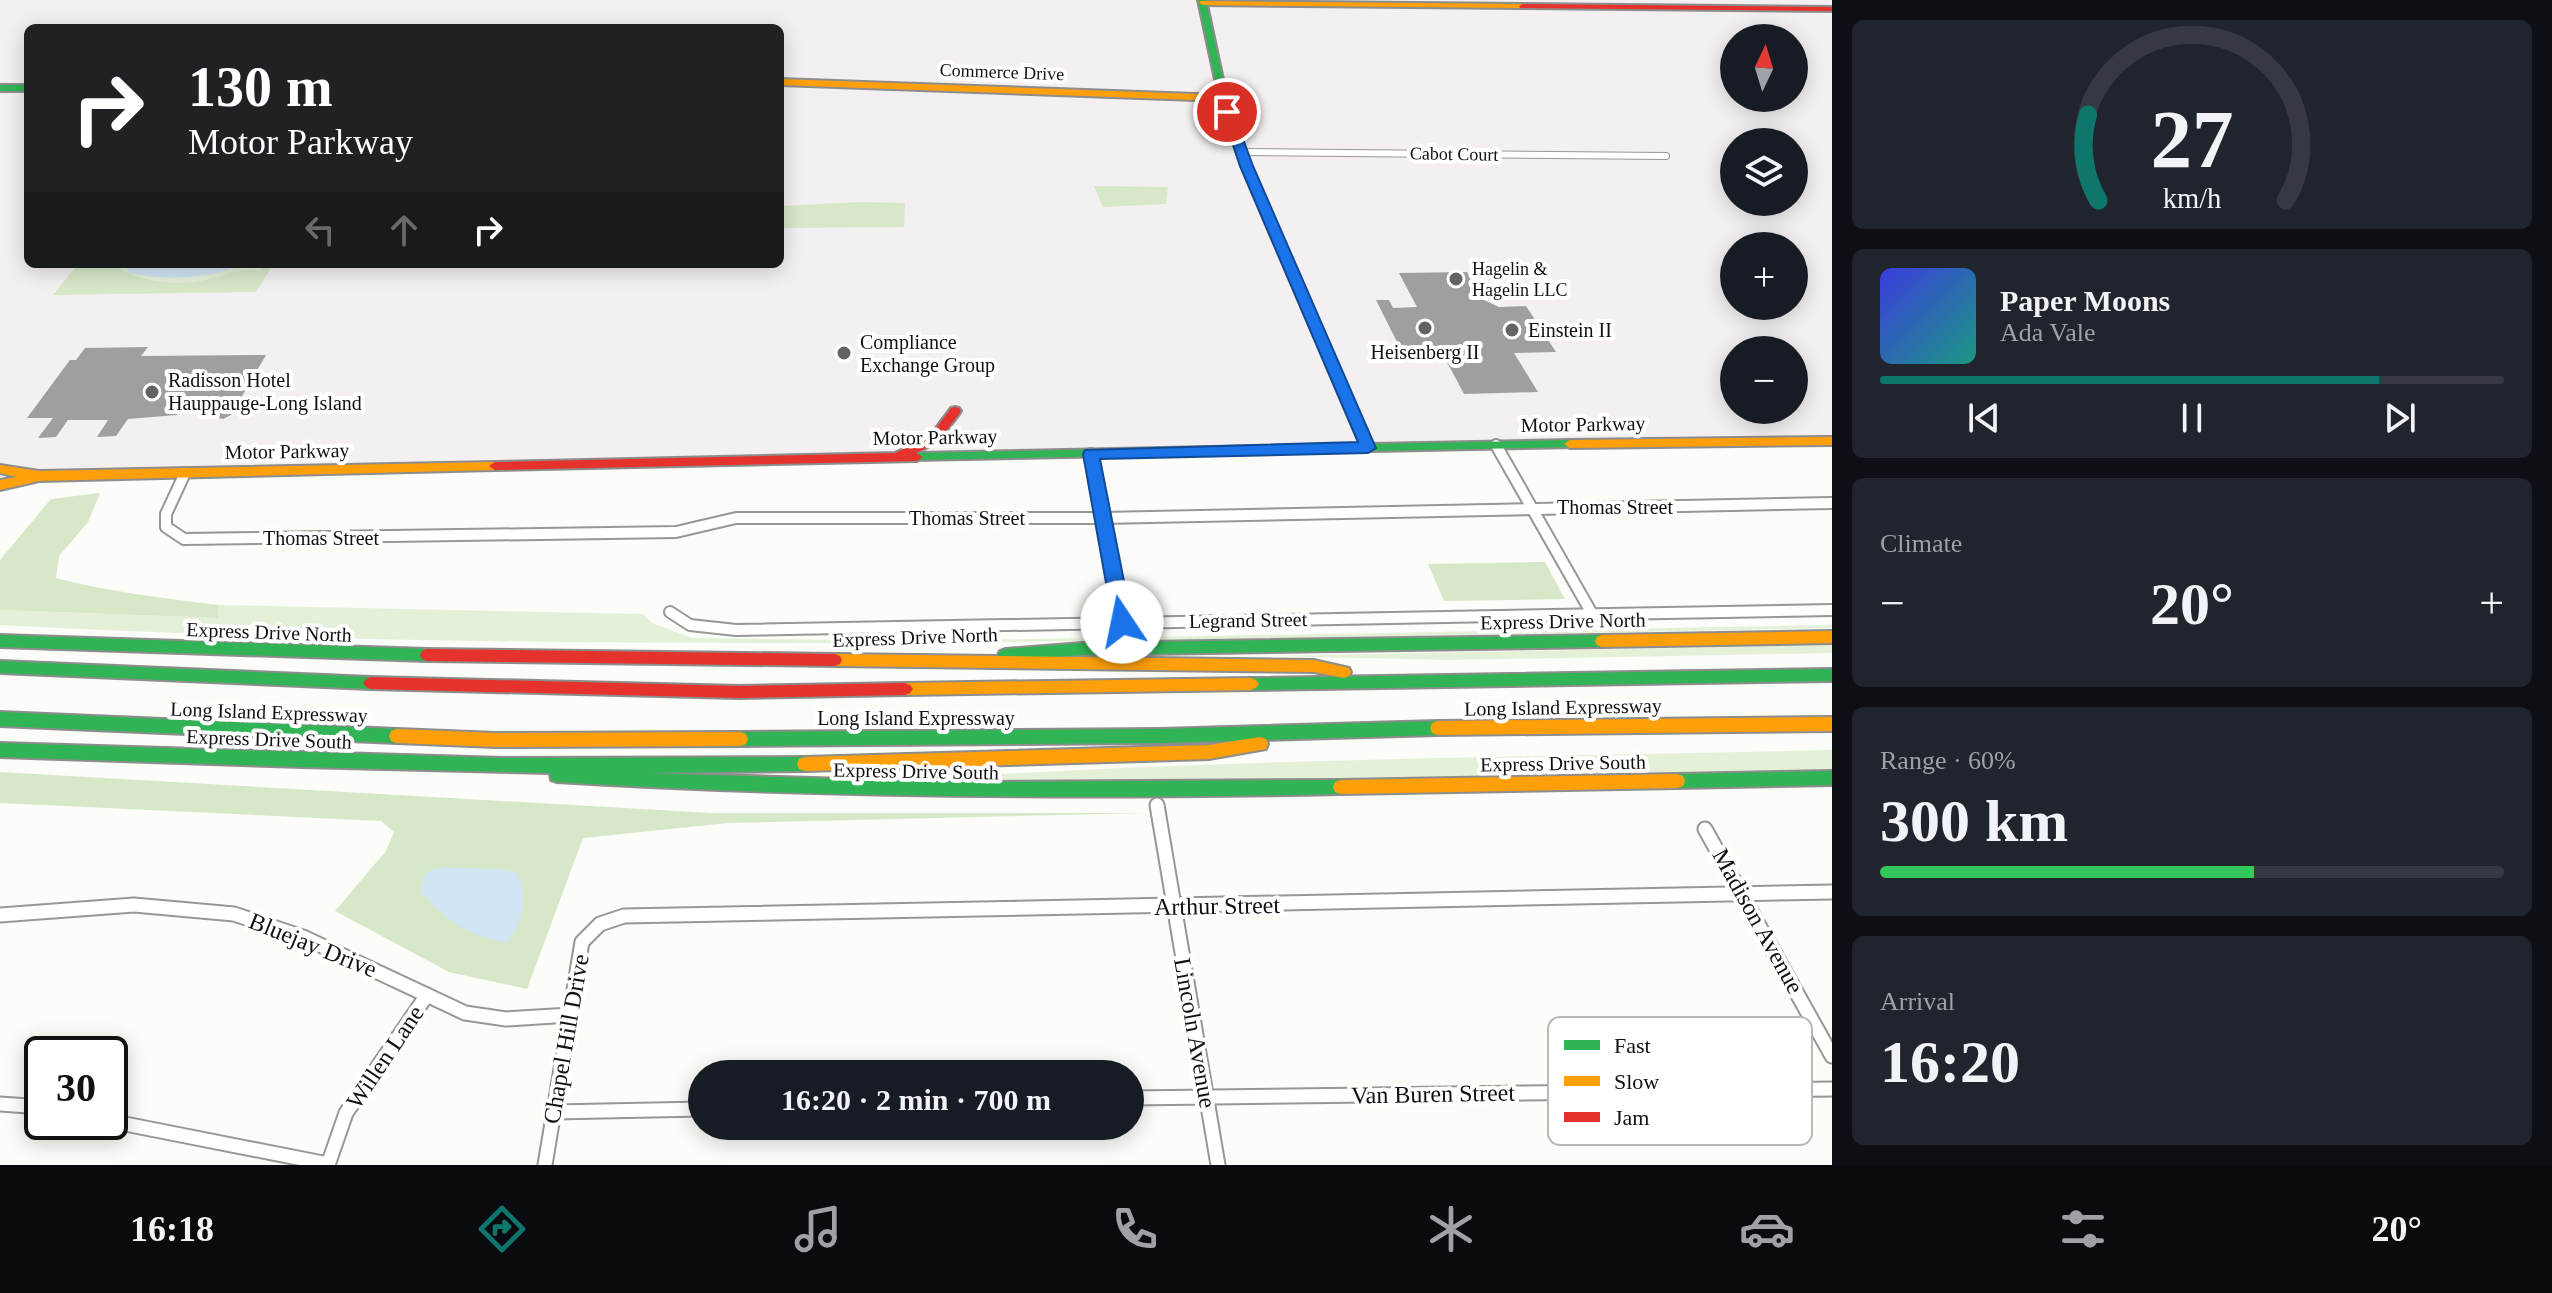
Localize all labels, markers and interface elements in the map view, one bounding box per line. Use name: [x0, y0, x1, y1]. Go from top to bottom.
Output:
north arrow: [1720, 24, 1808, 112]
map controls: [1720, 24, 1808, 424]
icon: right: [56, 56, 160, 160]
text: 130 m: [188, 56, 333, 118]
street label: Commerce Drive: [939, 60, 1065, 84]
pin: [1193, 78, 1261, 146]
icon: arrive: [1205, 90, 1249, 134]
text: 27: [2150, 92, 2234, 184]
text: Motor Parkway: [188, 122, 413, 162]
button: layers: [1720, 128, 1808, 216]
street label: Cabot Court: [1410, 143, 1498, 165]
text: km/h: [2163, 183, 2221, 214]
icon: left: [298, 208, 342, 252]
icon: ahead: [382, 208, 426, 252]
icon: right: [466, 208, 510, 252]
button: +: [1720, 232, 1808, 320]
place label: Hagelin & Hagelin LLC: [1472, 259, 1567, 300]
marker: Hagelin & Hagelin LLC: [1447, 270, 1465, 288]
text: Paper Moons: [2000, 284, 2170, 317]
text: Ada Vale: [2000, 318, 2096, 347]
marker: Heisenberg II: [1416, 319, 1434, 337]
place label: Einstein II: [1528, 319, 1612, 341]
marker: Einstein II: [1503, 321, 1521, 339]
place label: Compliance Exchange Group: [860, 331, 995, 377]
button: −: [1720, 336, 1808, 424]
place label: Heisenberg II: [1370, 341, 1480, 364]
marker: Compliance Exchange Group: [835, 344, 853, 362]
place label: Radisson Hotel Hauppauge-Long Island: [168, 369, 362, 415]
marker: Radisson Hotel Hauppauge-Long Island: [143, 383, 161, 401]
icon: previous: [1962, 396, 2006, 440]
icon: pause: [2170, 396, 2214, 440]
icon: next: [2378, 396, 2422, 440]
street label: Motor Parkway: [1520, 412, 1646, 437]
street label: Motor Parkway: [872, 425, 998, 450]
street label: Motor Parkway: [224, 439, 350, 464]
street label: Thomas Street: [1557, 496, 1673, 518]
street label: Thomas Street: [909, 507, 1025, 529]
street label: Thomas Street: [263, 527, 379, 549]
text: Climate: [1880, 529, 1962, 558]
text: 20°: [2150, 571, 2234, 637]
text: −: [1880, 579, 1905, 628]
text: +: [2479, 579, 2504, 628]
position arrow: [1080, 580, 1164, 664]
street label: Legrand Street: [1189, 608, 1308, 633]
street label: Express Drive North: [1480, 609, 1646, 634]
street label: Express Drive North: [186, 618, 352, 647]
street label: Express Drive North: [832, 623, 998, 652]
street label: Long Island Expressway: [1464, 694, 1662, 721]
street label: Long Island Expressway: [170, 698, 368, 727]
street label: Long Island Expressway: [817, 707, 1015, 730]
street label: Express Drive South: [186, 725, 352, 754]
text: Range · 60%: [1880, 746, 2016, 775]
street label: Express Drive South: [1480, 751, 1646, 776]
street label: Express Drive South: [833, 759, 999, 784]
text: 300 km: [1880, 788, 2068, 854]
street label: Madison Avenue: [1707, 844, 1809, 998]
street label: Arthur Street: [1154, 892, 1281, 920]
street label: Bluejay Drive: [245, 908, 381, 982]
street label: Chapel Hill Drive: [538, 952, 594, 1126]
street label: Lincoln Avenue: [1169, 956, 1221, 1110]
text: Arrival: [1880, 987, 1955, 1016]
street label: Willen Lane: [341, 1001, 429, 1113]
legend: [1548, 1017, 1812, 1145]
text: 16:20: [1880, 1029, 2020, 1095]
text: Fast: [1614, 1033, 1651, 1058]
speed limit sign: 30: [24, 1036, 128, 1140]
text: Slow: [1614, 1069, 1659, 1094]
street label: Van Buren Street: [1351, 1080, 1516, 1108]
text: 16:20 · 2 min · 700 m: [781, 1083, 1051, 1116]
text: Jam: [1614, 1105, 1649, 1130]
icon: directions: [474, 1201, 530, 1257]
icon: music: [790, 1201, 846, 1257]
icon: phone: [1107, 1201, 1163, 1257]
icon: climate: [1423, 1201, 1479, 1257]
icon: car: [1739, 1201, 1795, 1257]
icon: filters: [2055, 1201, 2111, 1257]
text: 16:18: [130, 1209, 214, 1249]
text: 20°: [2371, 1209, 2422, 1249]

